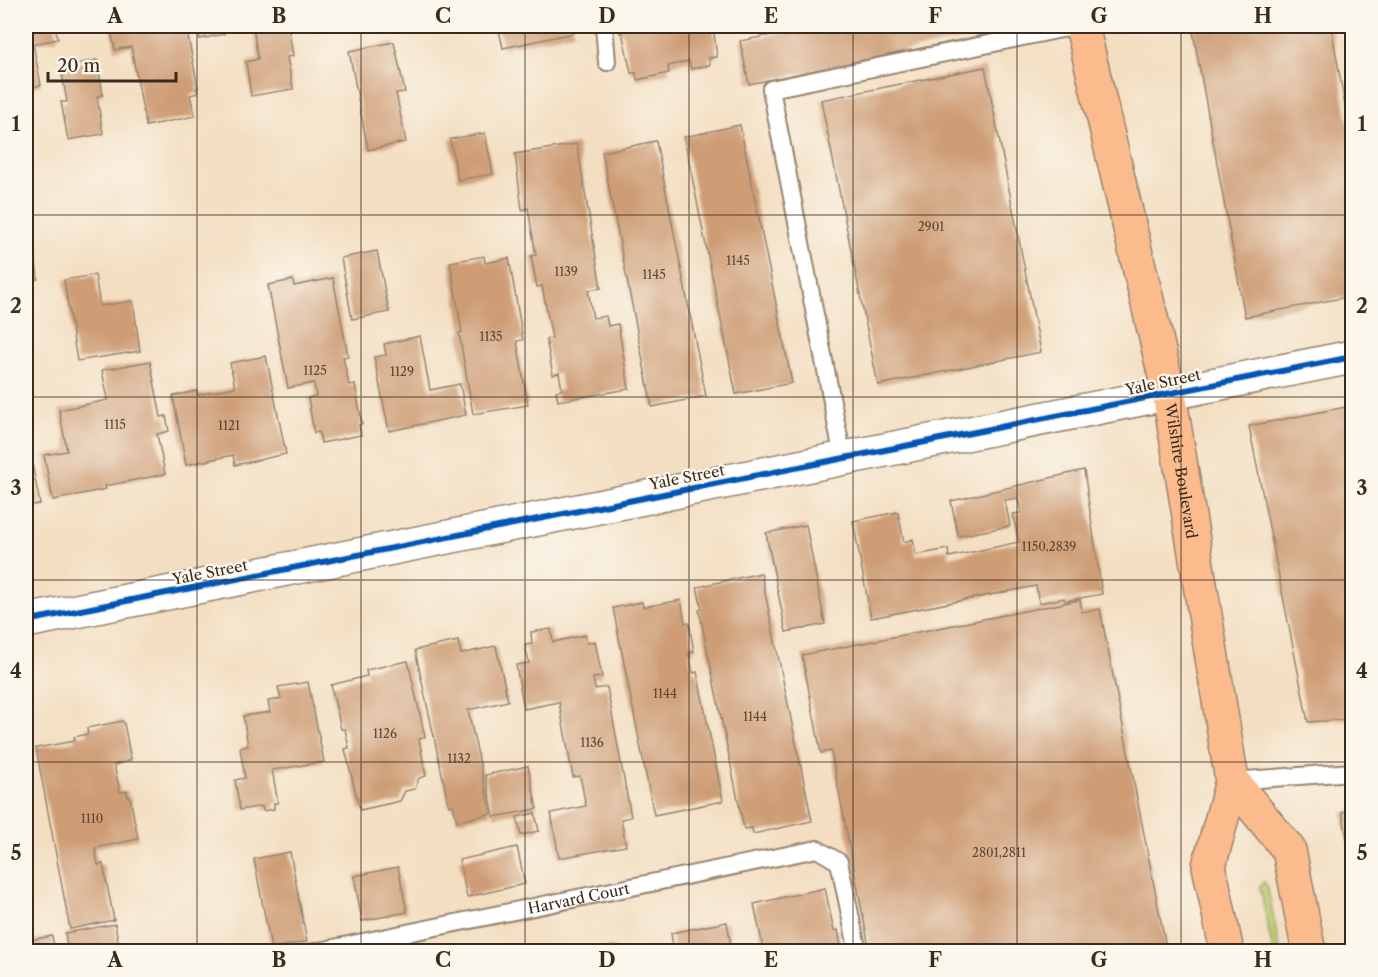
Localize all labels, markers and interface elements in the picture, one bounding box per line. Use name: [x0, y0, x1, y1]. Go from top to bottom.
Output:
text: A: [106, 4, 123, 28]
text: B: [272, 4, 287, 28]
text: C: [435, 4, 451, 28]
text: D: [598, 4, 616, 28]
text: E: [764, 4, 778, 28]
text: F: [928, 4, 942, 28]
text: G: [1091, 4, 1108, 28]
text: H: [1254, 4, 1272, 28]
scale bar: [48, 45, 176, 83]
text: 20 m: [57, 55, 101, 77]
text: 1: [12, 112, 21, 136]
text: 1: [1358, 112, 1367, 136]
house number: 2901: [918, 219, 944, 234]
house number: 1145: [726, 253, 750, 268]
house number: 1139: [554, 264, 578, 279]
house number: 1145: [642, 267, 666, 282]
text: 2: [10, 294, 22, 318]
text: 2: [1356, 294, 1368, 318]
house number: 1135: [479, 329, 503, 344]
house number: 1125: [303, 363, 327, 378]
house number: 1129: [390, 364, 414, 379]
street label: Yale Street: [1123, 365, 1203, 399]
street label: Wilshire Boulevard: [1161, 401, 1202, 540]
house number: 1115: [104, 417, 126, 432]
house number: 1121: [218, 418, 240, 433]
street label: Yale Street: [647, 460, 727, 494]
text: 3: [10, 476, 22, 500]
text: 3: [1356, 476, 1368, 500]
house number: 1150,2839: [1022, 539, 1076, 554]
street label: Yale Street: [170, 555, 250, 589]
text: 4: [10, 659, 22, 683]
text: 4: [1356, 659, 1368, 683]
house number: 1144: [653, 686, 677, 701]
house number: 1144: [743, 709, 767, 724]
house number: 1126: [373, 726, 397, 741]
house number: 1136: [580, 735, 604, 750]
house number: 1132: [447, 751, 471, 766]
house number: 1110: [81, 811, 103, 826]
text: 5: [10, 841, 22, 865]
text: 5: [1356, 841, 1368, 865]
house number: 2801,2811: [972, 845, 1026, 860]
street label: Harvard Court: [526, 878, 632, 918]
text: A: [106, 948, 123, 972]
text: B: [272, 948, 287, 972]
text: C: [435, 948, 451, 972]
text: D: [598, 948, 616, 972]
text: E: [764, 948, 778, 972]
text: F: [928, 948, 942, 972]
text: G: [1091, 948, 1108, 972]
text: H: [1254, 948, 1272, 972]

